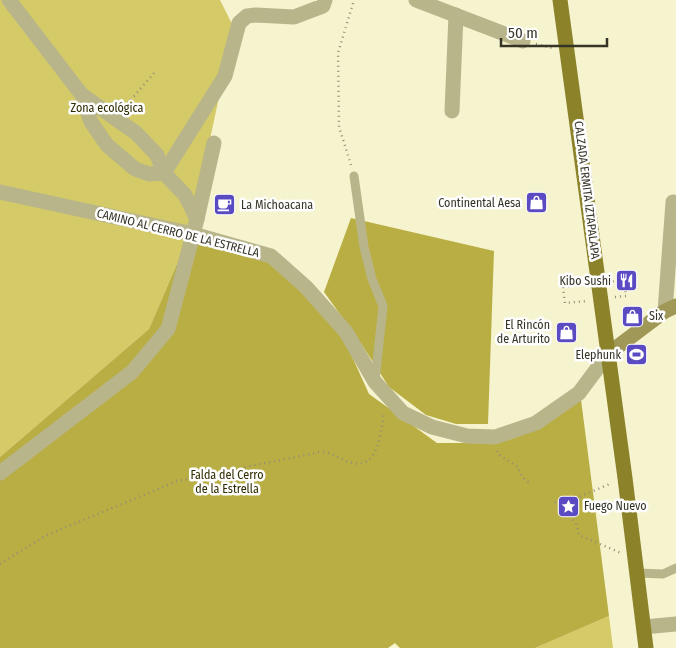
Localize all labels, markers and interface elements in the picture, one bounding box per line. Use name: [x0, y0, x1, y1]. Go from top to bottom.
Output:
scale bar: [501, 15, 607, 47]
text: 50 m: [508, 24, 538, 42]
park label: Zona ecológica: [71, 101, 144, 115]
street label: CALZADA ERMITA IZTAPALAPA: [572, 120, 603, 261]
shop icon: Continental Aesa: [525, 191, 549, 215]
cafe icon: La Michoacana: [213, 193, 237, 217]
place label: Continental Aesa: [438, 196, 521, 210]
place label: La Michoacana: [241, 198, 313, 212]
street label: CAMINO AL CERRO DE LA ESTRELLA: [95, 206, 261, 260]
restaurant icon: Kibo Sushi: [615, 269, 639, 293]
place label: Kibo Sushi: [559, 274, 611, 288]
shop icon: Six: [621, 304, 645, 328]
place label: Six: [649, 309, 664, 323]
place label: El Rincón de Arturito: [497, 318, 550, 346]
shop icon: El Rincón de Arturito: [554, 320, 578, 344]
sports icon: Elephunk: [625, 343, 649, 367]
place label: Elephunk: [576, 348, 621, 362]
park label: Falda del Cerro de la Estrella: [190, 468, 264, 496]
place icon: Fuego Nuevo: [556, 494, 580, 518]
place label: Fuego Nuevo: [584, 499, 647, 513]

